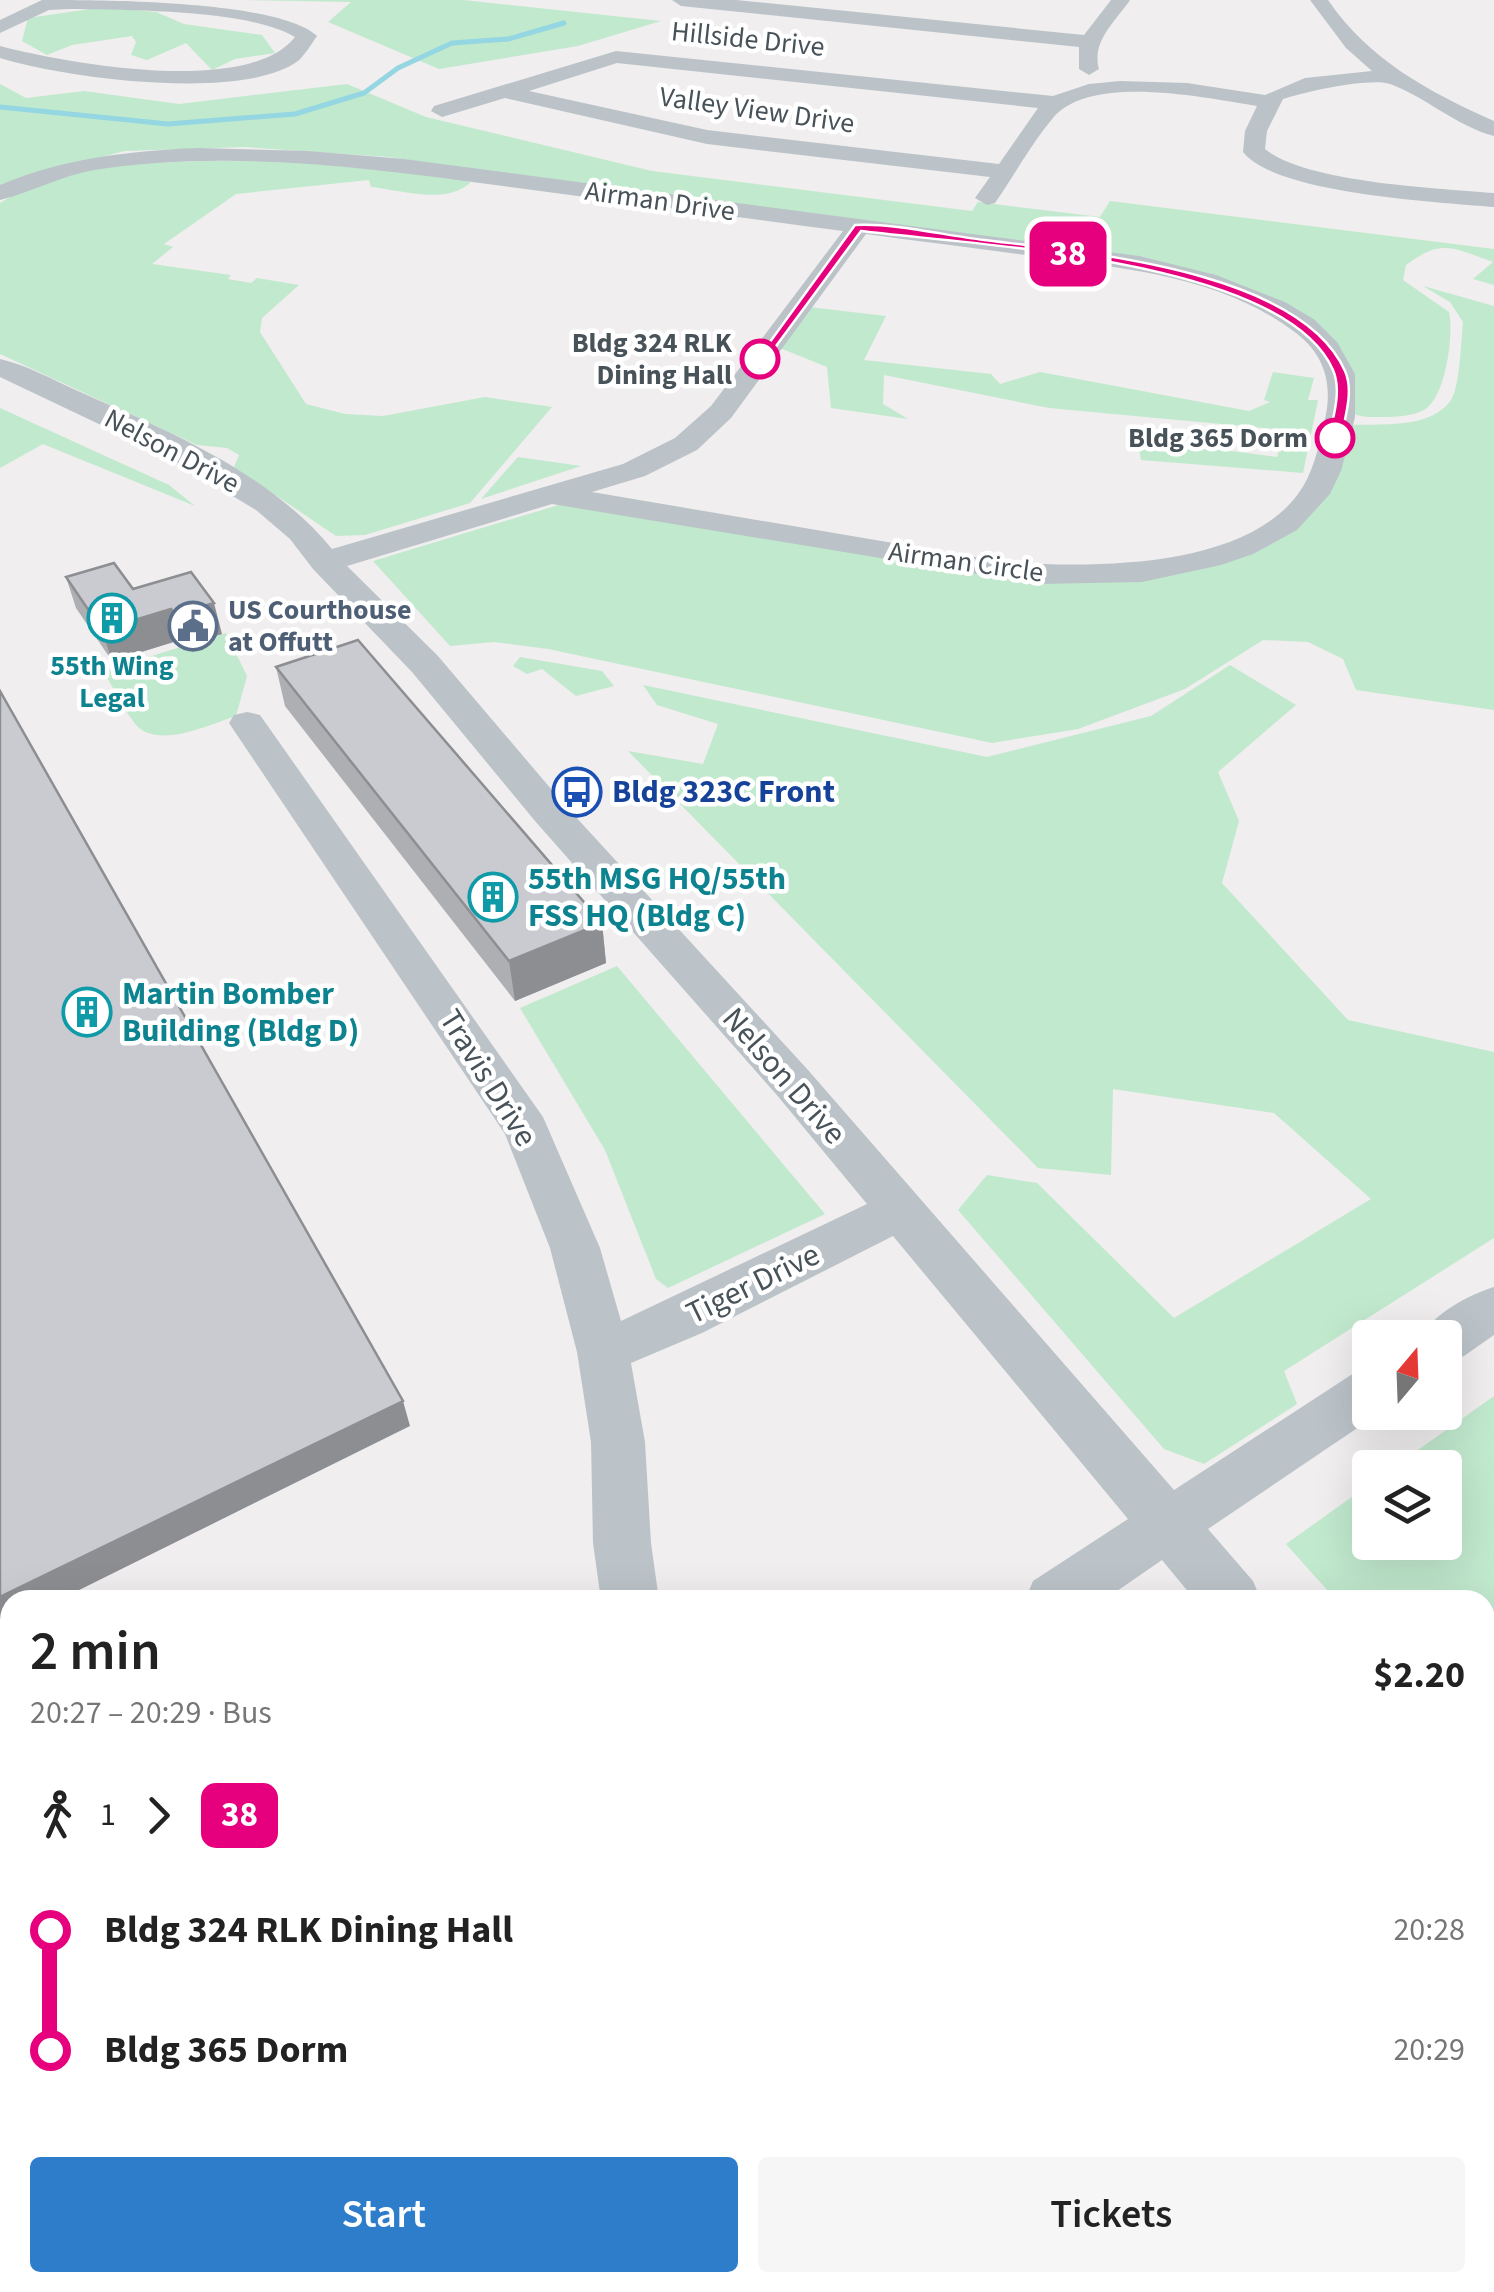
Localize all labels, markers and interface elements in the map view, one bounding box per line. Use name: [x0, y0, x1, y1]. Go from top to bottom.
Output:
street label: Hillside Drive: [669, 11, 827, 67]
street label: Valley View Drive: [657, 77, 857, 143]
street label: Airman Drive: [583, 171, 737, 231]
line badge: 38: [1023, 222, 1113, 286]
text: 38: [1050, 229, 1086, 279]
place label: Bldg 324 RLK Dining Hall: [572, 323, 733, 395]
marker: Bldg 324 RLK Dining Hall: [741, 340, 779, 378]
street label: Nelson Drive: [97, 399, 247, 503]
place label: Bldg 365 Dorm: [1128, 418, 1308, 458]
marker: Bldg 365 Dorm: [1316, 419, 1354, 457]
street label: Airman Circle: [886, 531, 1046, 593]
place label: US Courthouse at Offutt: [228, 590, 411, 662]
building icon: 55th Wing Legal: [86, 592, 138, 644]
public building icon: US Courthouse at Offutt: [167, 600, 219, 652]
place label: 55th Wing Legal: [50, 646, 174, 718]
bus stop icon: Bldg 323C Front: [551, 766, 603, 818]
place label: Bldg 323C Front: [612, 769, 835, 815]
place label: 55th MSG HQ/55th FSS HQ (Bldg C): [528, 856, 786, 939]
building icon: 55th MSG HQ/55th FSS HQ (Bldg C): [467, 871, 519, 923]
place label: Martin Bomber Building (Bldg D): [122, 971, 359, 1054]
building icon: Martin Bomber Building (Bldg D): [61, 986, 113, 1038]
street label: Nelson Drive: [711, 997, 857, 1155]
street label: Travis Drive: [428, 1000, 548, 1156]
street label: Tiger Drive: [678, 1232, 828, 1336]
north arrow: [1352, 1320, 1462, 1430]
map controls: [1352, 1320, 1462, 1560]
button: layers: [1352, 1450, 1462, 1560]
text: 2 min: [30, 1613, 161, 1691]
text: $2.20: [1373, 1648, 1465, 1702]
text: 20:27 – 20:29 · Bus: [30, 1690, 272, 1736]
icon: walk: [30, 1788, 85, 1843]
icon: forward: [131, 1788, 186, 1843]
text: 38: [221, 1790, 258, 1840]
text: 1: [100, 1792, 116, 1838]
text: Bldg 324 RLK Dining Hall: [104, 1903, 513, 1957]
text: 20:28: [1393, 1907, 1465, 1953]
text: Bldg 365 Dorm: [104, 2023, 348, 2077]
text: 20:29: [1393, 2027, 1465, 2073]
button: Start: [30, 2157, 738, 2272]
button: Tickets: [758, 2157, 1465, 2272]

